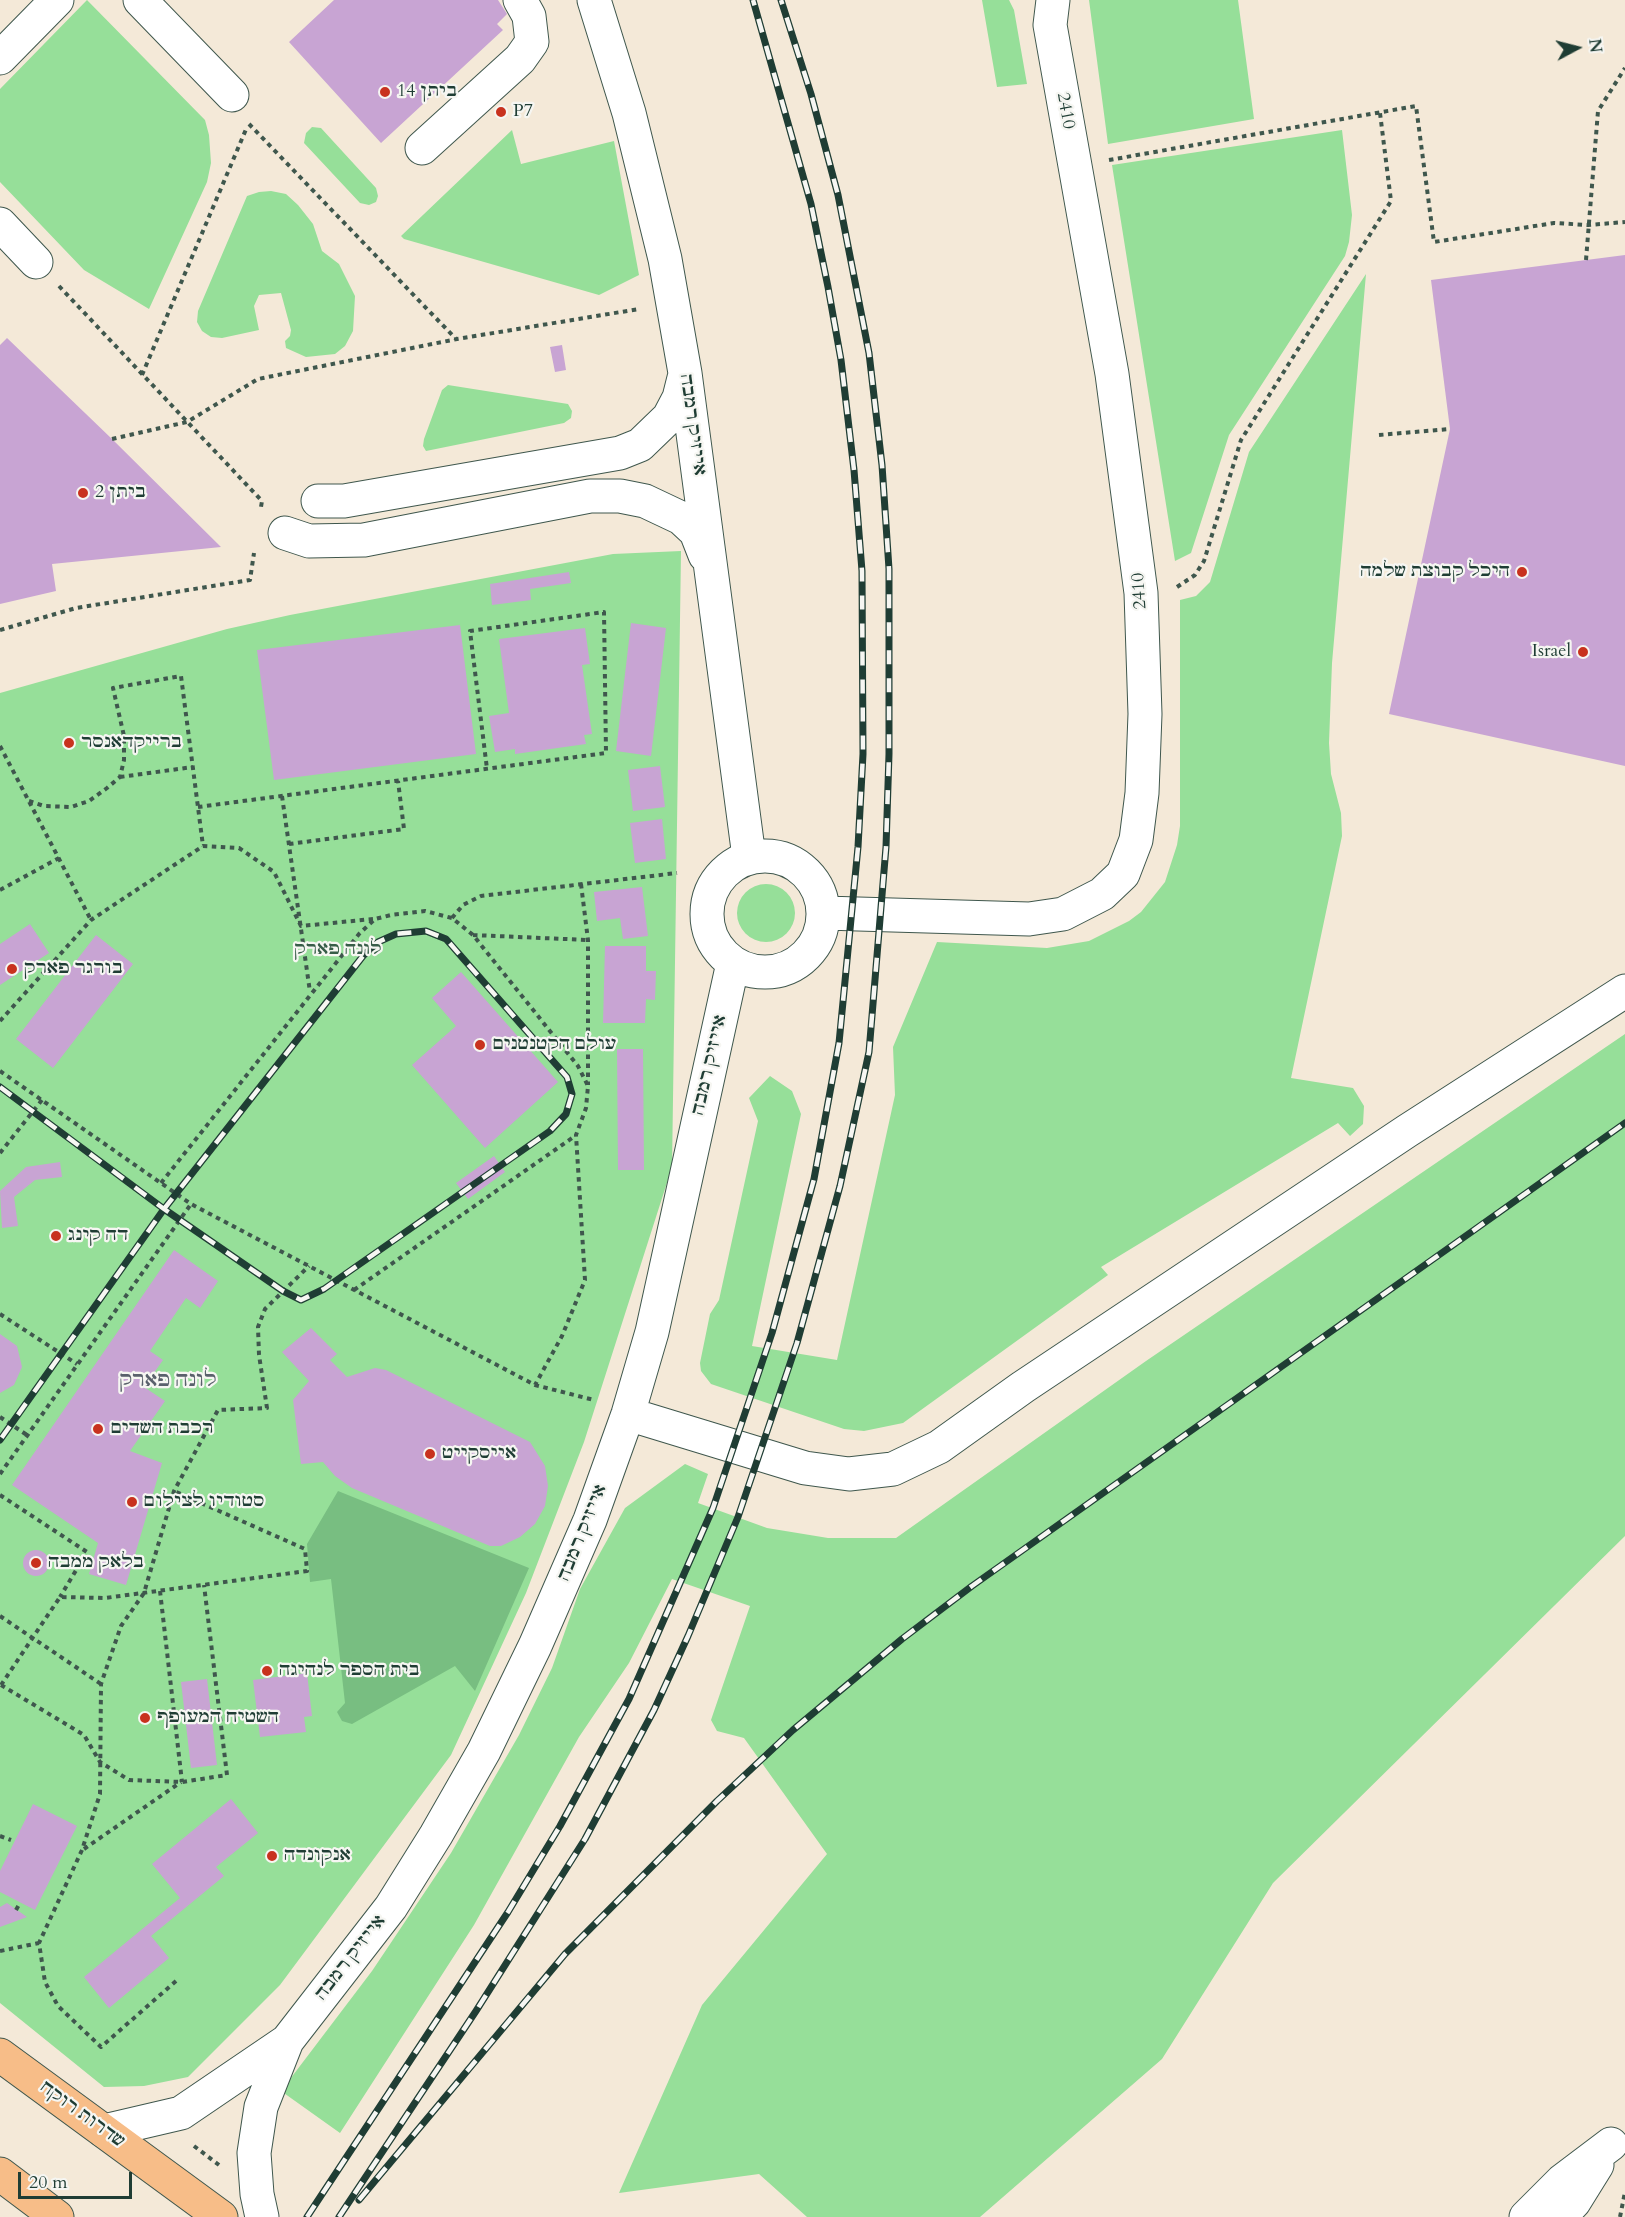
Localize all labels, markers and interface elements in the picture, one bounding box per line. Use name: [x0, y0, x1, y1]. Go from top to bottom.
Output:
north arrow: [1547, 18, 1607, 78]
text: N: [1583, 38, 1607, 54]
place label: ביתן 14: [397, 81, 457, 103]
marker: ביתן 14: [378, 85, 392, 99]
street label: 2410: [1051, 91, 1079, 131]
place label: P7: [513, 101, 533, 123]
marker: P7: [494, 105, 508, 119]
street label: אייזיק רמבה: [674, 373, 710, 477]
place label: ביתן 2: [95, 482, 146, 504]
marker: ביתן 2: [76, 486, 90, 500]
place label: היכל קבוצת שלמה: [1360, 561, 1510, 583]
marker: היכל קבוצת שלמה: [1515, 565, 1529, 579]
street label: 2410: [1128, 572, 1152, 610]
place label: Israel: [1532, 641, 1571, 663]
marker: Israel: [1576, 645, 1590, 659]
place label: ברייקדאנסר: [81, 732, 182, 754]
marker: ברייקדאנסר: [62, 736, 76, 750]
park label: לונה פארק: [294, 939, 382, 961]
place label: בורגר פארק: [24, 958, 123, 980]
marker: בורגר פארק: [5, 962, 19, 976]
street label: אייזיק רמבה: [688, 1013, 732, 1117]
place label: עולם הקטנטנים: [492, 1034, 617, 1056]
marker: עולם הקטנטנים: [473, 1038, 487, 1052]
place label: דה קינג: [68, 1225, 128, 1247]
marker: דה קינג: [49, 1229, 63, 1243]
district label: לונה פארק: [119, 1369, 217, 1393]
place label: רכבת השדים: [110, 1418, 213, 1440]
marker: רכבת השדים: [91, 1422, 105, 1436]
place label: אייסקייט: [442, 1443, 516, 1465]
marker: אייסקייט: [423, 1447, 437, 1461]
street label: אייזיק רמבה: [554, 1482, 612, 1584]
place label: סטודיו לצילום: [144, 1491, 265, 1513]
marker: סטודיו לצילום: [125, 1495, 139, 1509]
place label: בלאק ממבה: [48, 1552, 144, 1574]
marker: בלאק ממבה: [29, 1556, 43, 1570]
place label: בית הספר לנהיגה: [279, 1660, 420, 1682]
marker: בית הספר לנהיגה: [260, 1664, 274, 1678]
place label: השטיח המעופף: [157, 1707, 279, 1729]
marker: השטיח המעופף: [138, 1711, 152, 1725]
place label: אנקונדה: [284, 1845, 351, 1867]
marker: אנקונדה: [265, 1849, 279, 1863]
street label: אייזיק רמבה: [311, 1911, 391, 2005]
street label: שדרות רוקח: [36, 2077, 128, 2153]
scale bar: [21, 2160, 135, 2198]
text: 20 m: [29, 2170, 68, 2195]

